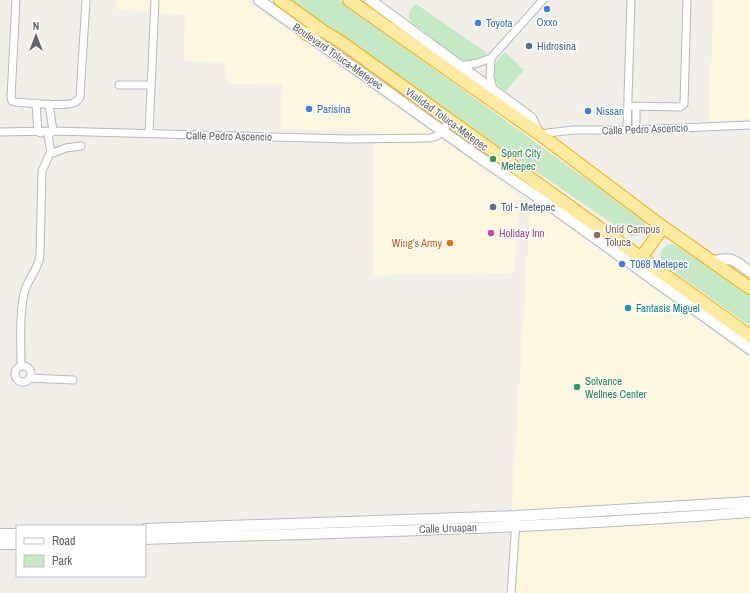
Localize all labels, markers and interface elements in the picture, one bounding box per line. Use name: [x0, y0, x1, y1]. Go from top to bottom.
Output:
marker: Oxxo: [542, 4, 552, 14]
place label: Oxxo: [536, 15, 558, 29]
north arrow: [16, 16, 56, 56]
place label: Toyota: [486, 16, 513, 30]
marker: Toyota: [473, 18, 483, 28]
text: N: [33, 19, 39, 33]
street label: Boulevard Toluca-Metepec: [290, 20, 386, 93]
place label: Hidrosina: [537, 39, 576, 53]
marker: Hidrosina: [524, 41, 534, 51]
street label: Vialidad Toluca-Metepec: [403, 84, 492, 154]
place label: Parisina: [317, 102, 351, 116]
marker: Parisina: [304, 104, 314, 114]
place label: Nissan: [596, 104, 624, 118]
marker: Nissan: [583, 106, 593, 116]
street label: Calle Pedro Ascencio: [602, 120, 688, 138]
street label: Calle Pedro Ascencio: [186, 128, 272, 144]
place label: Sport City Metepec: [501, 146, 542, 173]
marker: Sport City Metepec: [488, 154, 498, 164]
place label: Tol - Metepec: [501, 200, 556, 214]
marker: Tol - Metepec: [488, 202, 498, 212]
place label: Unid Campus Toluca: [605, 222, 661, 249]
place label: Holiday Inn: [499, 226, 545, 240]
marker: Holiday Inn: [486, 228, 496, 238]
marker: Unid Campus Toluca: [592, 230, 602, 240]
place label: Wing's Army: [392, 236, 442, 250]
marker: Wing's Army: [445, 238, 455, 248]
place label: T068 Metepec: [630, 257, 688, 271]
marker: T068 Metepec: [617, 259, 627, 269]
place label: Fantasis Miguel: [636, 301, 700, 315]
marker: Fantasis Miguel: [623, 303, 633, 313]
place label: Solvance Wellnes Center: [585, 374, 647, 401]
marker: Solvance Wellnes Center: [572, 382, 582, 392]
street label: Calle Uruapan: [419, 520, 477, 536]
legend: [16, 525, 146, 577]
text: Road: [52, 533, 76, 549]
text: Park: [52, 553, 72, 569]

